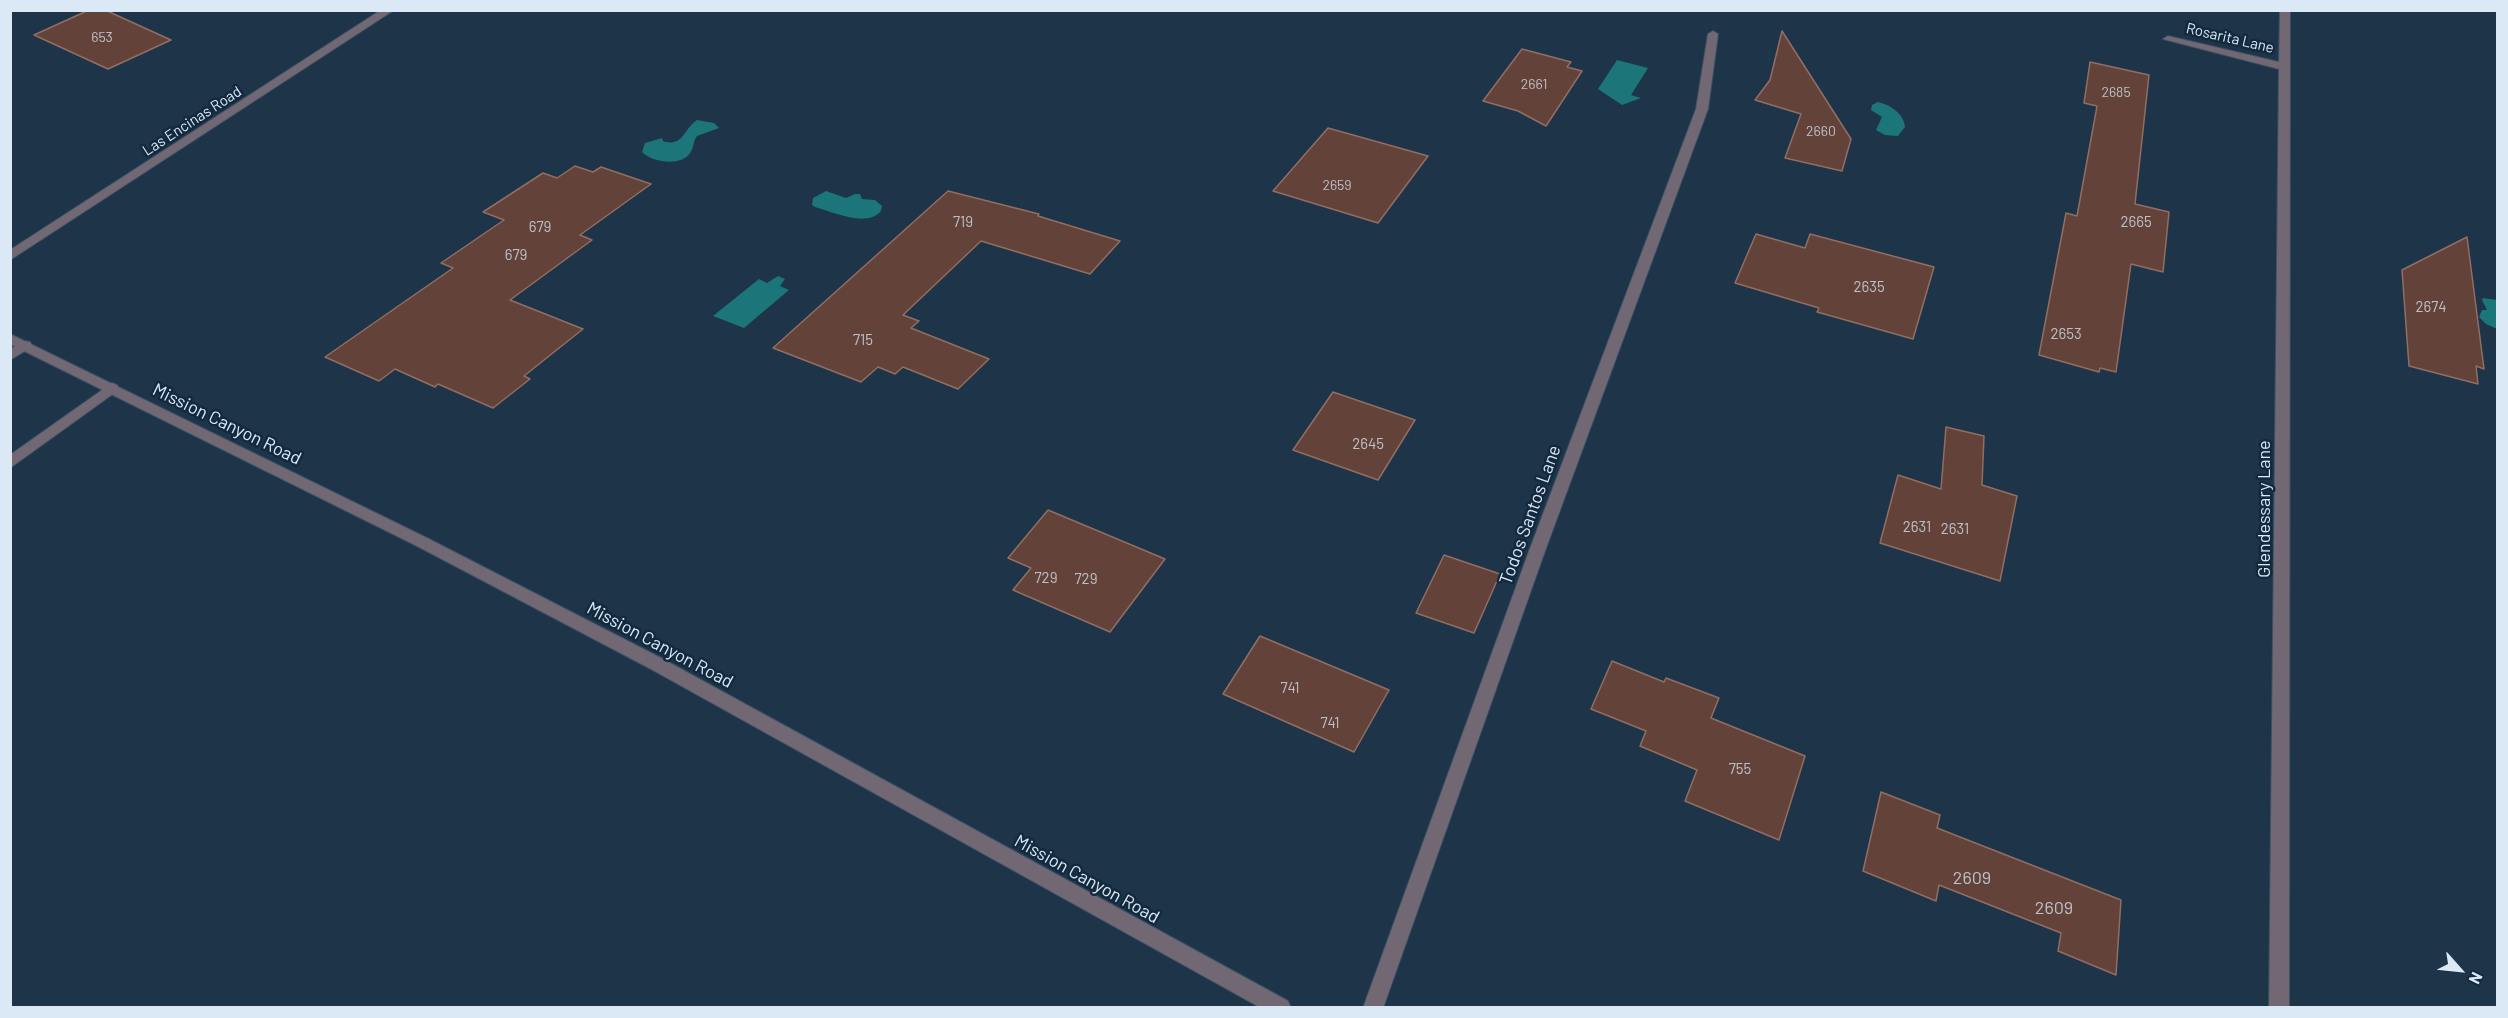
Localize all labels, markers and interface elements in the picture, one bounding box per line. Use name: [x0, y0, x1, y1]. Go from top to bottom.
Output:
street label: Rosarita Lane: [2184, 19, 2276, 57]
house number: 653: [91, 29, 113, 45]
house number: 2661: [1521, 76, 1547, 92]
street label: Las Encinas Road: [139, 82, 245, 160]
house number: 2685: [2101, 84, 2131, 100]
house number: 2660: [1806, 123, 1836, 139]
house number: 2659: [1322, 177, 1352, 193]
house number: 719: [953, 213, 973, 231]
house number: 2665: [2120, 213, 2152, 231]
house number: 679: [529, 218, 551, 236]
house number: 679: [505, 246, 527, 264]
house number: 2635: [1853, 278, 1885, 296]
house number: 2674: [2415, 298, 2447, 316]
house number: 2653: [2050, 325, 2082, 343]
house number: 715: [853, 331, 873, 349]
street label: Mission Canyon Road: [149, 379, 305, 469]
house number: 2645: [1352, 435, 1384, 453]
street label: Glendessary Lane: [2253, 440, 2275, 578]
street label: Todos Santos Lane: [1495, 442, 1565, 588]
house number: 2631: [1903, 518, 1931, 536]
house number: 2631: [1941, 520, 1969, 538]
house number: 729: [1035, 569, 1057, 587]
house number: 729: [1075, 570, 1097, 588]
street label: Mission Canyon Road: [583, 597, 737, 693]
house number: 741: [1280, 679, 1300, 697]
house number: 741: [1320, 714, 1340, 732]
house number: 755: [1729, 760, 1751, 778]
street label: Mission Canyon Road: [1011, 830, 1163, 928]
house number: 2609: [1953, 867, 1991, 889]
house number: 2609: [2035, 897, 2073, 919]
north arrow: [2430, 940, 2490, 1000]
text: N: [2466, 969, 2487, 987]

